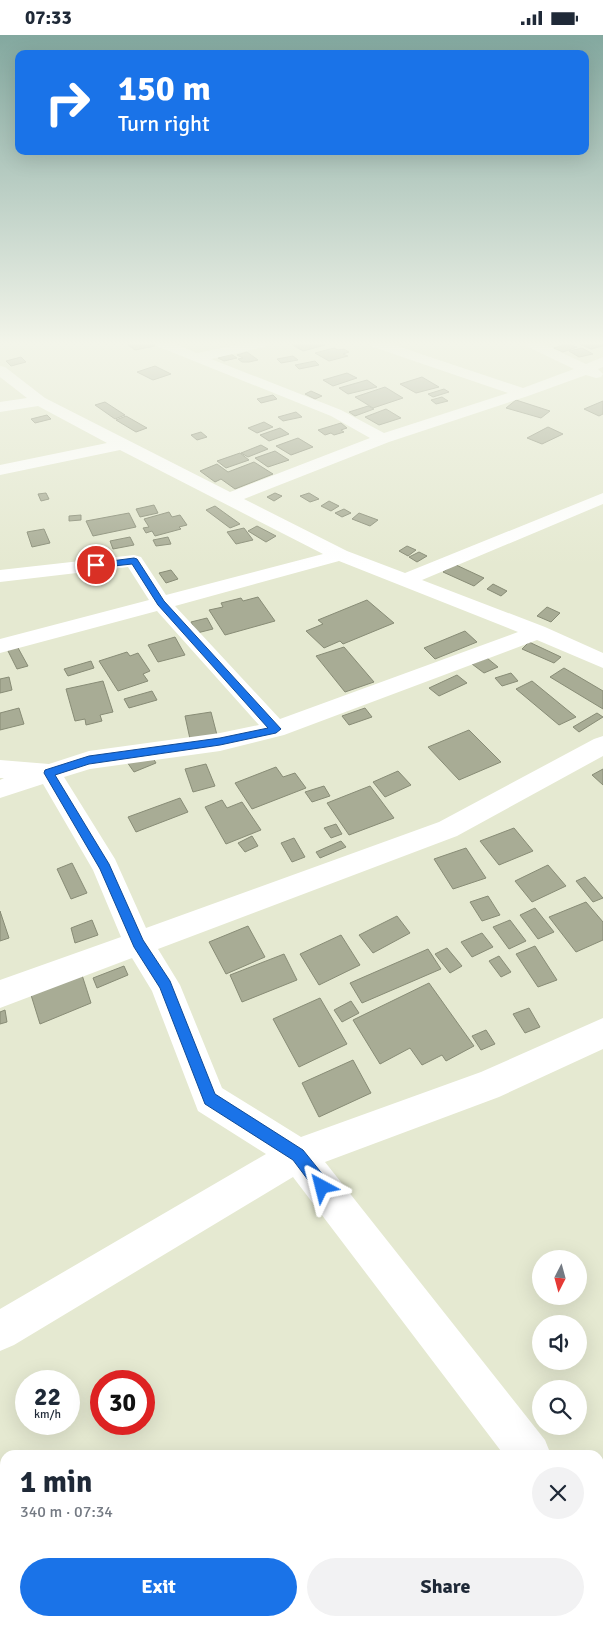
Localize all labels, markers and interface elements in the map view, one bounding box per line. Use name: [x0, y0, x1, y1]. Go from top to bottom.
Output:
text: 07:33: [25, 6, 72, 30]
text: 150 m: [118, 67, 211, 110]
icon: right: [35, 70, 100, 135]
text: Turn right: [118, 110, 210, 137]
pin: [75, 544, 117, 586]
icon: arrive: [82, 551, 110, 579]
position arrow: [295, 1160, 347, 1212]
north arrow: [532, 1250, 588, 1305]
map controls: [532, 1250, 587, 1435]
button: sound: [532, 1315, 587, 1370]
speed limit sign: 30: [90, 1370, 155, 1435]
button: search: [532, 1380, 587, 1435]
text: 22: [34, 1381, 61, 1412]
text: km/h: [34, 1407, 61, 1422]
text: 1 min: [20, 1464, 92, 1501]
button: close: [532, 1467, 584, 1519]
text: 340 m · 07:34: [20, 1502, 113, 1522]
button: Exit: [20, 1558, 297, 1616]
button: Share: [307, 1558, 584, 1616]

